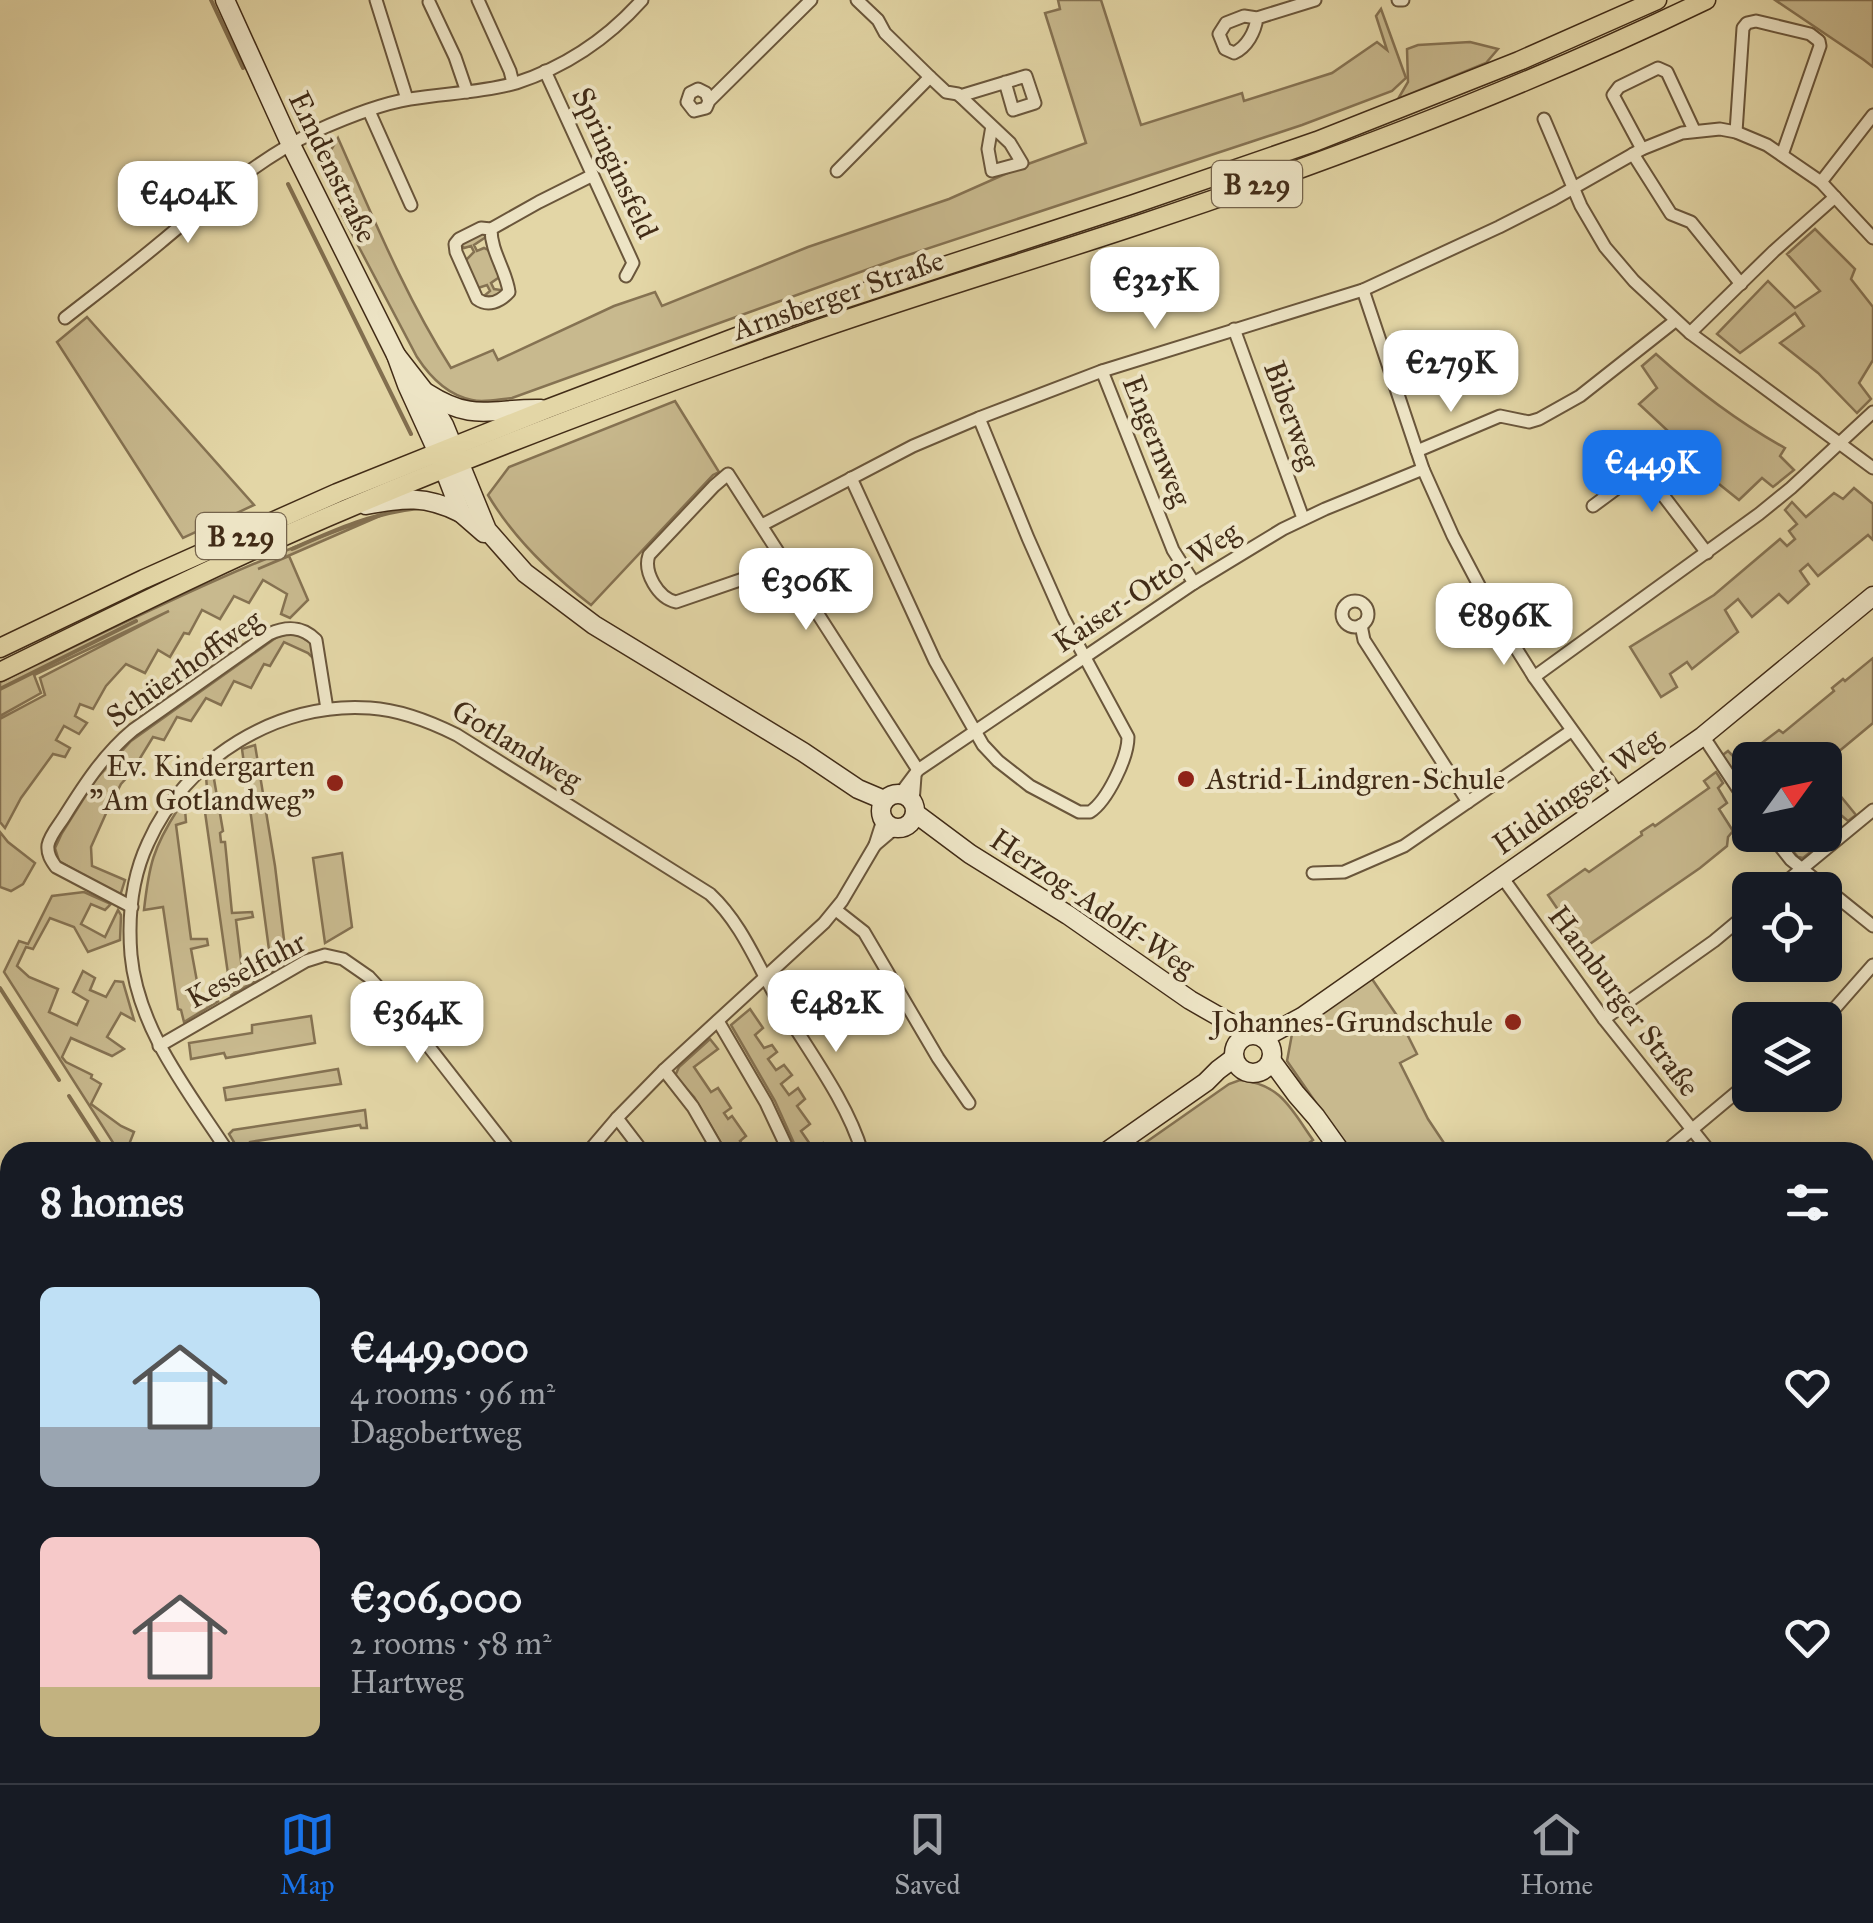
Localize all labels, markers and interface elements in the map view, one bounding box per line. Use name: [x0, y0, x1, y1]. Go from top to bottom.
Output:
street label: Springinsfeld: [564, 82, 666, 244]
street label: Emdenstraße: [281, 85, 385, 249]
pin: €404K: [118, 161, 258, 246]
road number: B 229: [1212, 161, 1302, 207]
text: €404K: [140, 174, 236, 213]
street label: Arnsberger Straße: [726, 242, 948, 349]
pin: €325K: [1085, 247, 1225, 332]
text: €325K: [1112, 260, 1198, 299]
pin: €279K: [1381, 330, 1521, 415]
text: €279K: [1405, 343, 1497, 382]
street label: Biberweg: [1256, 356, 1328, 475]
street label: Engernweg: [1115, 371, 1200, 512]
pin: €449K: [1582, 430, 1722, 515]
text: €449K: [1605, 443, 1699, 482]
road number: B 229: [196, 513, 286, 559]
street label: Kaiser-Otto-Weg: [1046, 513, 1247, 661]
pin: €306K: [736, 548, 876, 633]
text: €306K: [761, 561, 851, 600]
pin: €896K: [1434, 583, 1574, 668]
text: €896K: [1458, 596, 1550, 635]
street label: Schüerhoffweg: [99, 601, 270, 735]
street label: Gotlandweg: [445, 692, 590, 798]
street label: Hiddingser Weg: [1486, 719, 1669, 862]
north arrow: [1732, 742, 1842, 852]
map controls: [1732, 742, 1842, 1112]
place label: Ev. Kindergarten "Am Gotlandweg": [89, 748, 315, 818]
place label: Astrid-Lindgren-Schule: [1204, 761, 1505, 797]
marker: Astrid-Lindgren-Schule: [1175, 768, 1197, 790]
marker: Ev. Kindergarten "Am Gotlandweg": [324, 772, 346, 794]
street label: Herzog-Adolf-Weg: [984, 821, 1203, 985]
button: locate: [1732, 872, 1842, 982]
street label: Hamburger Straße: [1541, 899, 1707, 1103]
street label: Kesselfuhr: [180, 923, 312, 1016]
pin: €482K: [766, 970, 906, 1055]
pin: €364K: [347, 981, 487, 1066]
text: €482K: [790, 983, 882, 1022]
text: €364K: [372, 994, 462, 1033]
button: layers: [1732, 1002, 1842, 1112]
place label: Johannes-Grundschule: [1209, 1004, 1493, 1040]
marker: Johannes-Grundschule: [1502, 1011, 1524, 1033]
icon: filters: [1780, 1175, 1835, 1230]
text: 8 homes: [40, 1176, 184, 1228]
text: €449,000: [350, 1322, 529, 1374]
icon: home: [120, 1327, 240, 1447]
icon: heart: [1780, 1360, 1835, 1415]
text: 4 rooms · 96 m²: [350, 1374, 555, 1413]
text: Dagobertweg: [350, 1413, 521, 1452]
text: €306,000: [350, 1572, 522, 1624]
icon: home: [120, 1577, 240, 1697]
icon: heart: [1780, 1610, 1835, 1665]
text: 2 rooms · 58 m²: [350, 1624, 551, 1663]
text: Hartweg: [350, 1663, 463, 1702]
tab: Map: [280, 1807, 335, 1902]
tab: Saved: [894, 1807, 961, 1902]
tab: Home: [1520, 1807, 1593, 1902]

